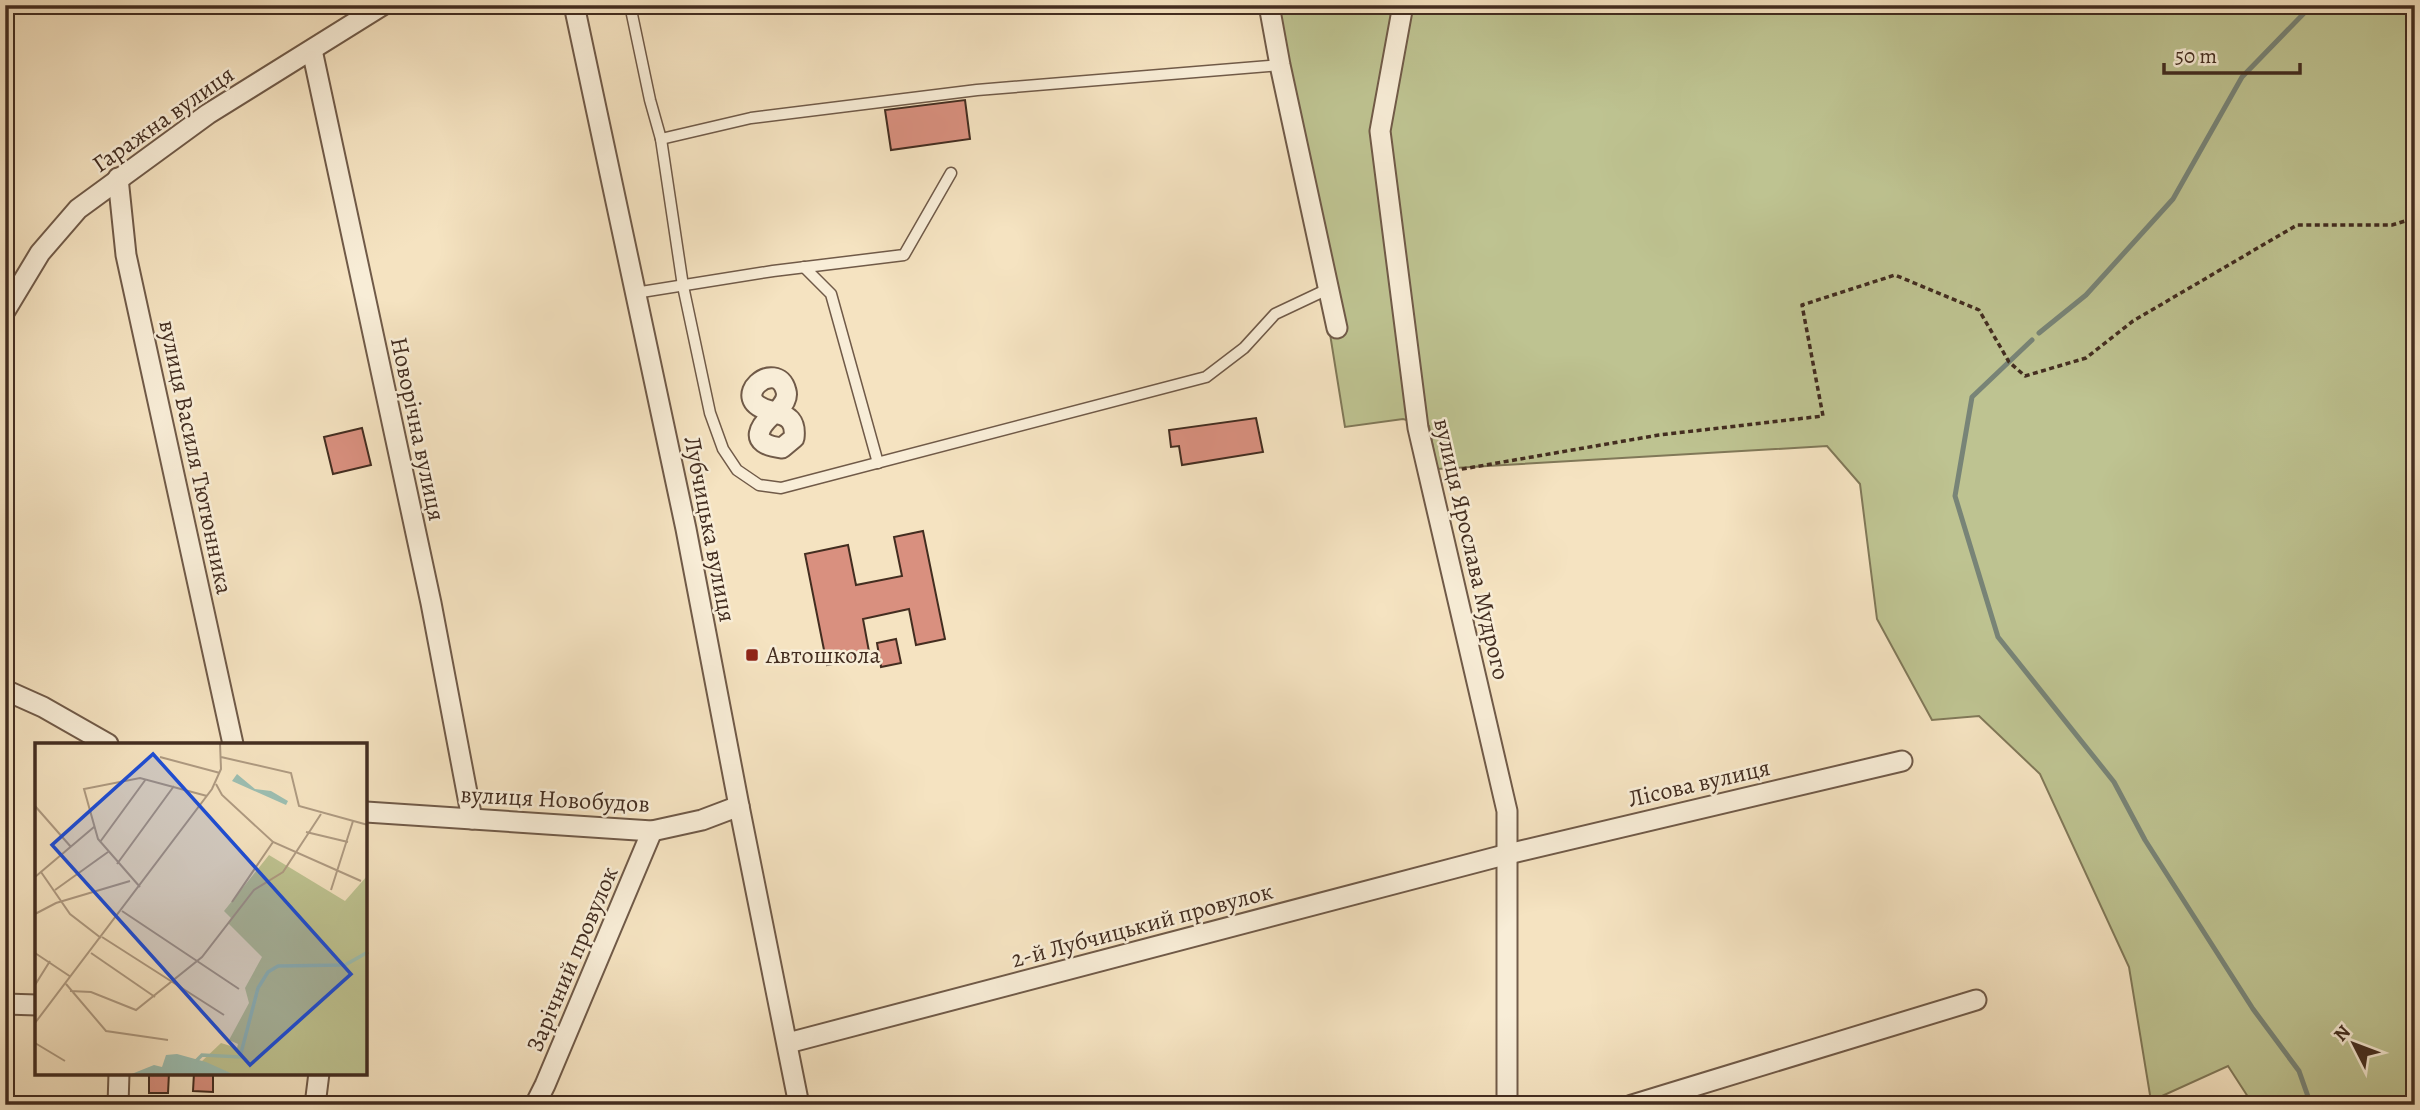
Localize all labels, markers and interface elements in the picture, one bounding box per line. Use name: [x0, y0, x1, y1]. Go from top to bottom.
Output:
scale bar: [2164, 32, 2301, 76]
text: 50 m: [2175, 42, 2217, 70]
street label: Гаражна вулиця: [86, 58, 240, 180]
street label: вулиця Василя Тютюнника: [151, 317, 241, 597]
street label: Новорічна вулиця: [383, 334, 453, 524]
street label: вулиця Ярослава Мудрого: [1426, 415, 1518, 683]
street label: Лубчицька вулиця: [676, 433, 744, 625]
place label: Автошкола: [765, 639, 880, 671]
marker: Автошкола: [744, 647, 760, 663]
inset map: [35, 743, 368, 1075]
street label: Лісова вулиця: [1625, 751, 1773, 815]
street label: вулиця Новобудов: [459, 778, 651, 820]
street label: Зарічний провулок: [518, 861, 626, 1057]
street label: 2-й Лубчицький провулок: [1008, 875, 1276, 975]
north arrow: [2318, 1009, 2388, 1078]
text: N: [2328, 1019, 2357, 1047]

